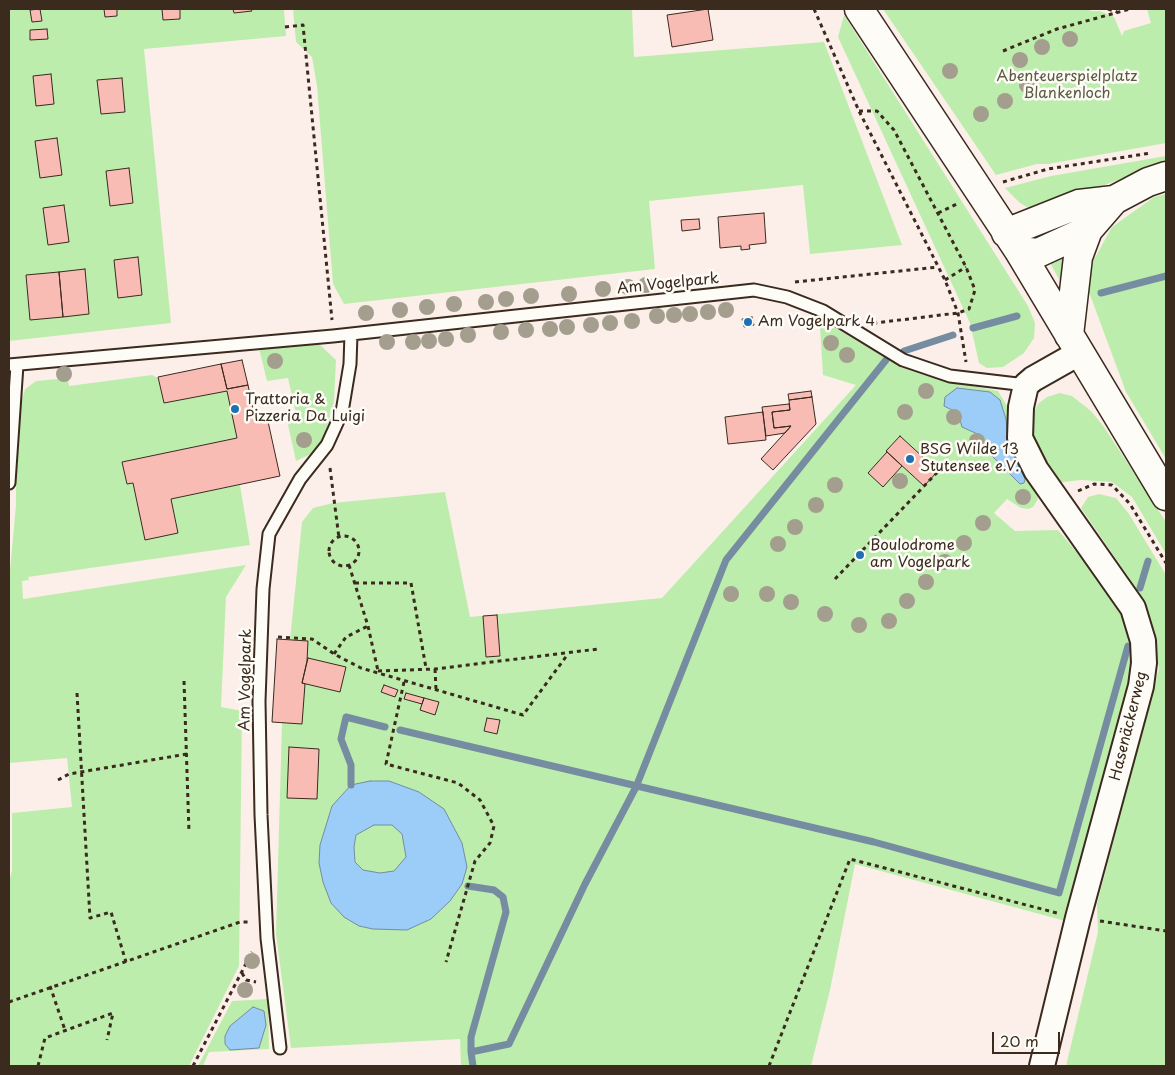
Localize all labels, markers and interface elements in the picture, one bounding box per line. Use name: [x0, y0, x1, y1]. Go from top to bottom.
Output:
park label: Abenteuerspielplatz Blankenloch: [997, 68, 1137, 103]
street label: Am Vogelpark: [616, 270, 720, 298]
place label: Am Vogelpark 4: [758, 313, 875, 331]
marker: Am Vogelpark 4: [742, 316, 754, 328]
place label: Trattoria & Pizzeria Da Luigi: [245, 391, 365, 426]
marker: Trattoria & Pizzeria Da Luigi: [229, 403, 241, 415]
place label: BSG Wilde 13 Stutensee e.V.: [920, 441, 1019, 476]
marker: BSG Wilde 13 Stutensee e.V.: [904, 453, 916, 465]
place label: Boulodrome am Vogelpark: [870, 537, 970, 572]
marker: Boulodrome am Vogelpark: [854, 549, 866, 561]
street label: Am Vogelpark: [236, 629, 256, 731]
street label: Hasenäckerweg: [1107, 669, 1151, 783]
scale bar: [995, 1022, 1062, 1054]
text: 20 m: [1000, 1029, 1039, 1052]

